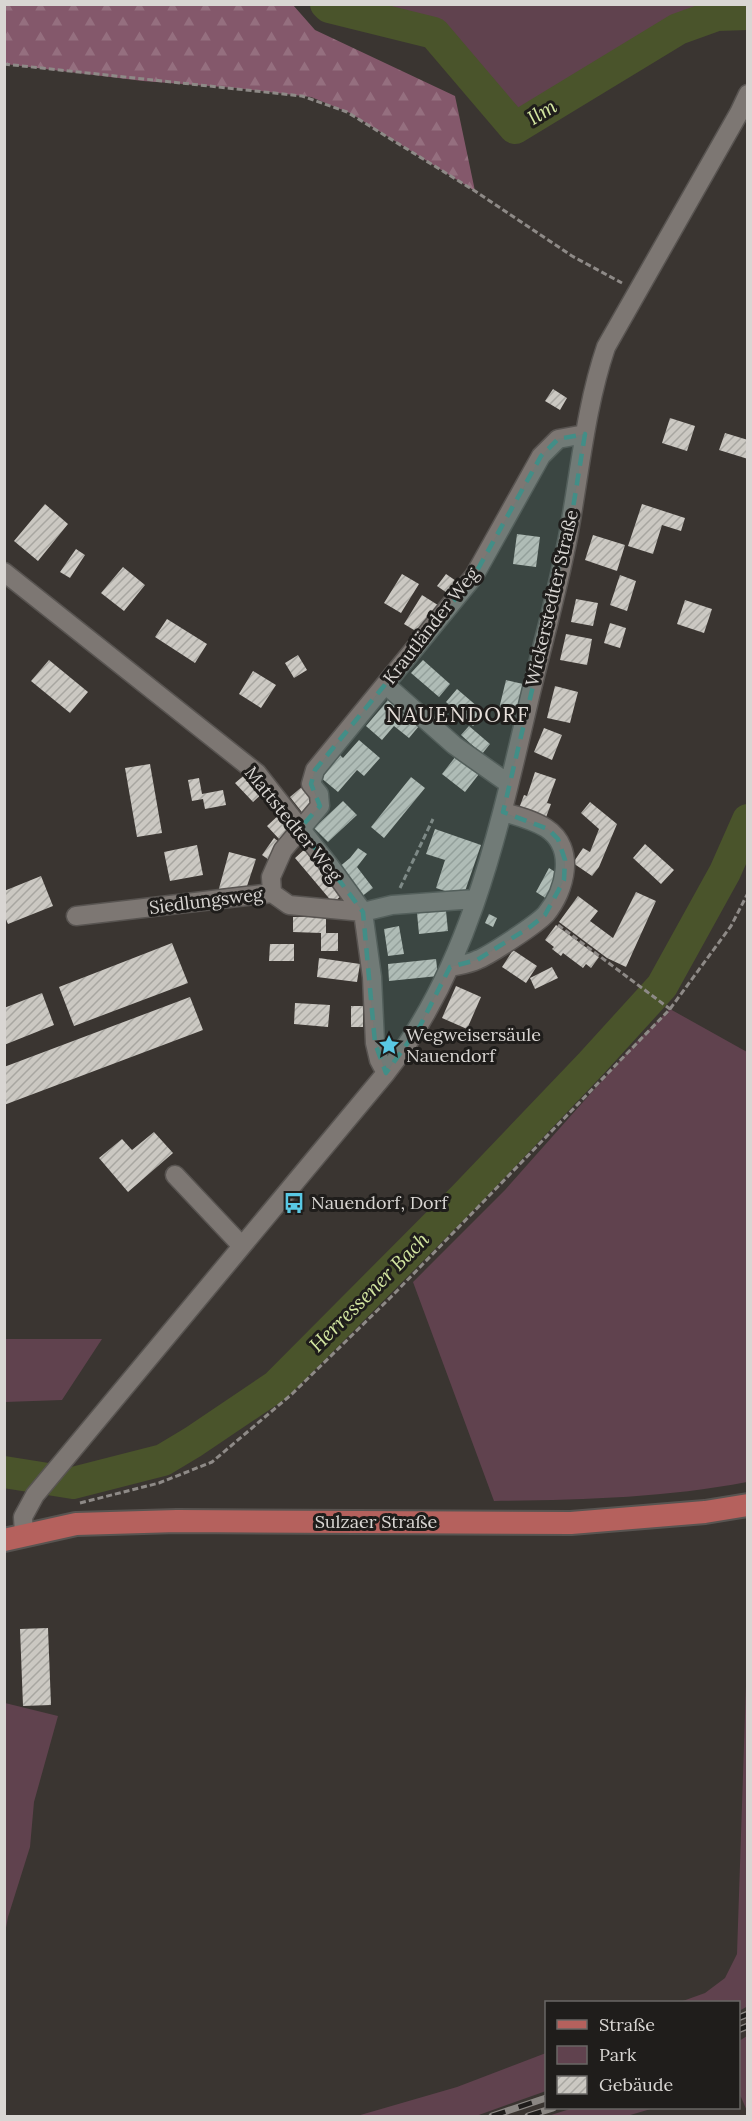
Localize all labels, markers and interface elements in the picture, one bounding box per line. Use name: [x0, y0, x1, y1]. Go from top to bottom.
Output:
water label: Ilm: [523, 93, 561, 130]
street label: Wickerstedter Straße: [520, 507, 583, 688]
street label: Krautländer Weg: [378, 562, 484, 689]
district label: NAUENDORF: [386, 701, 530, 728]
street label: Mattstedter Weg: [240, 761, 348, 887]
street label: Siedlungsweg: [148, 882, 265, 919]
place label: Wegweisersäule Nauendorf: [406, 1023, 541, 1067]
place icon: Wegweisersäule Nauendorf: [377, 1033, 401, 1057]
bus stop icon: Nauendorf, Dorf: [282, 1191, 306, 1215]
place label: Nauendorf, Dorf: [311, 1191, 449, 1214]
water label: Herressener Bach: [303, 1226, 434, 1357]
street label: Sulzaer Straße: [315, 1510, 438, 1533]
legend: [545, 2001, 740, 2109]
text: Straße: [599, 2013, 655, 2036]
text: Park: [599, 2043, 637, 2066]
text: Gebäude: [599, 2073, 674, 2096]

